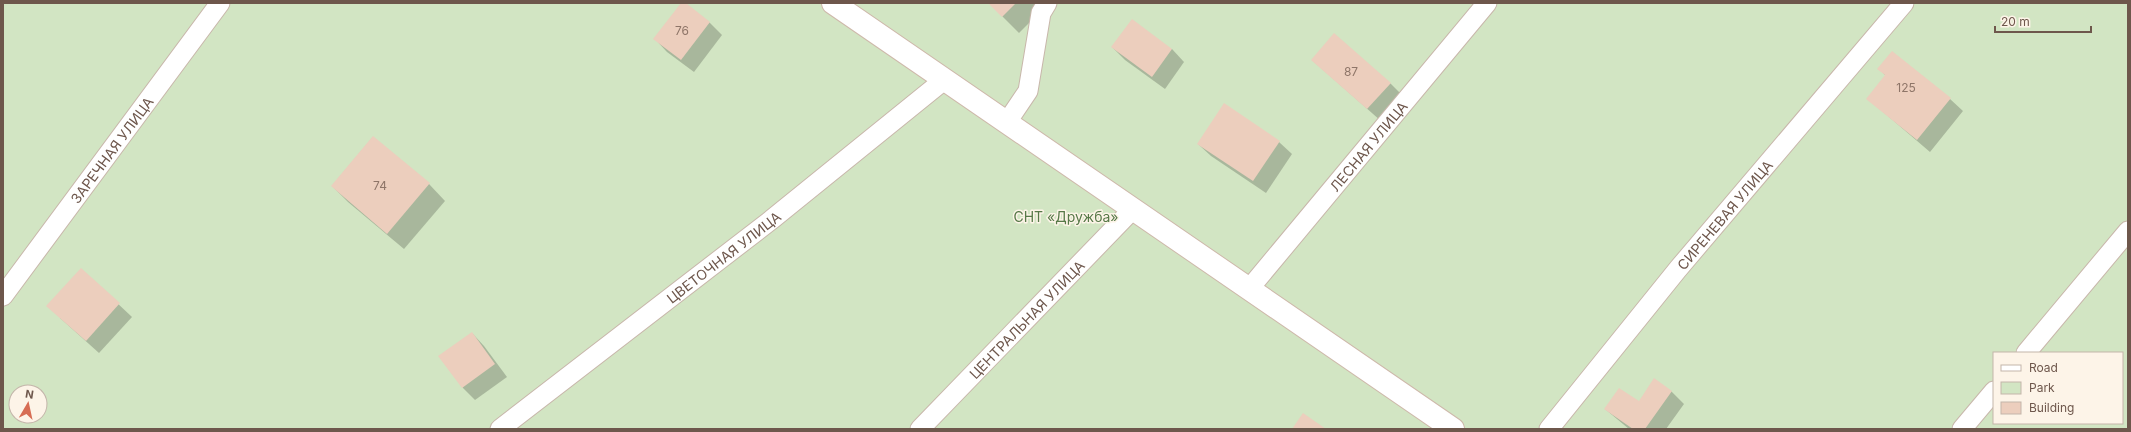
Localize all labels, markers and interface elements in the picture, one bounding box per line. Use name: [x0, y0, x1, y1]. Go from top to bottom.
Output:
scale bar: [1995, 8, 2091, 34]
text: 20 m: [2001, 14, 2030, 29]
house number: 76: [675, 23, 689, 38]
house number: 87: [1344, 64, 1358, 79]
house number: 125: [1896, 80, 1916, 95]
street label: ЗАРЕЧНАЯ УЛИЦА: [66, 93, 156, 206]
street label: ЛЕСНАЯ УЛИЦА: [1326, 97, 1410, 194]
street label: СИРЕНЕВАЯ УЛИЦА: [1673, 156, 1776, 273]
house number: 74: [373, 178, 387, 193]
street label: ЦВЕТОЧНАЯ УЛИЦА: [663, 207, 784, 306]
park label: СНТ «Дружба»: [1013, 208, 1119, 225]
street label: ЦЕНТРАЛЬНАЯ УЛИЦА: [965, 256, 1088, 382]
legend: [1993, 352, 2123, 424]
text: Road: [2029, 360, 2058, 375]
text: Park: [2029, 380, 2055, 395]
north arrow: [8, 384, 48, 424]
text: N: [24, 387, 35, 402]
text: Building: [2029, 400, 2074, 415]

